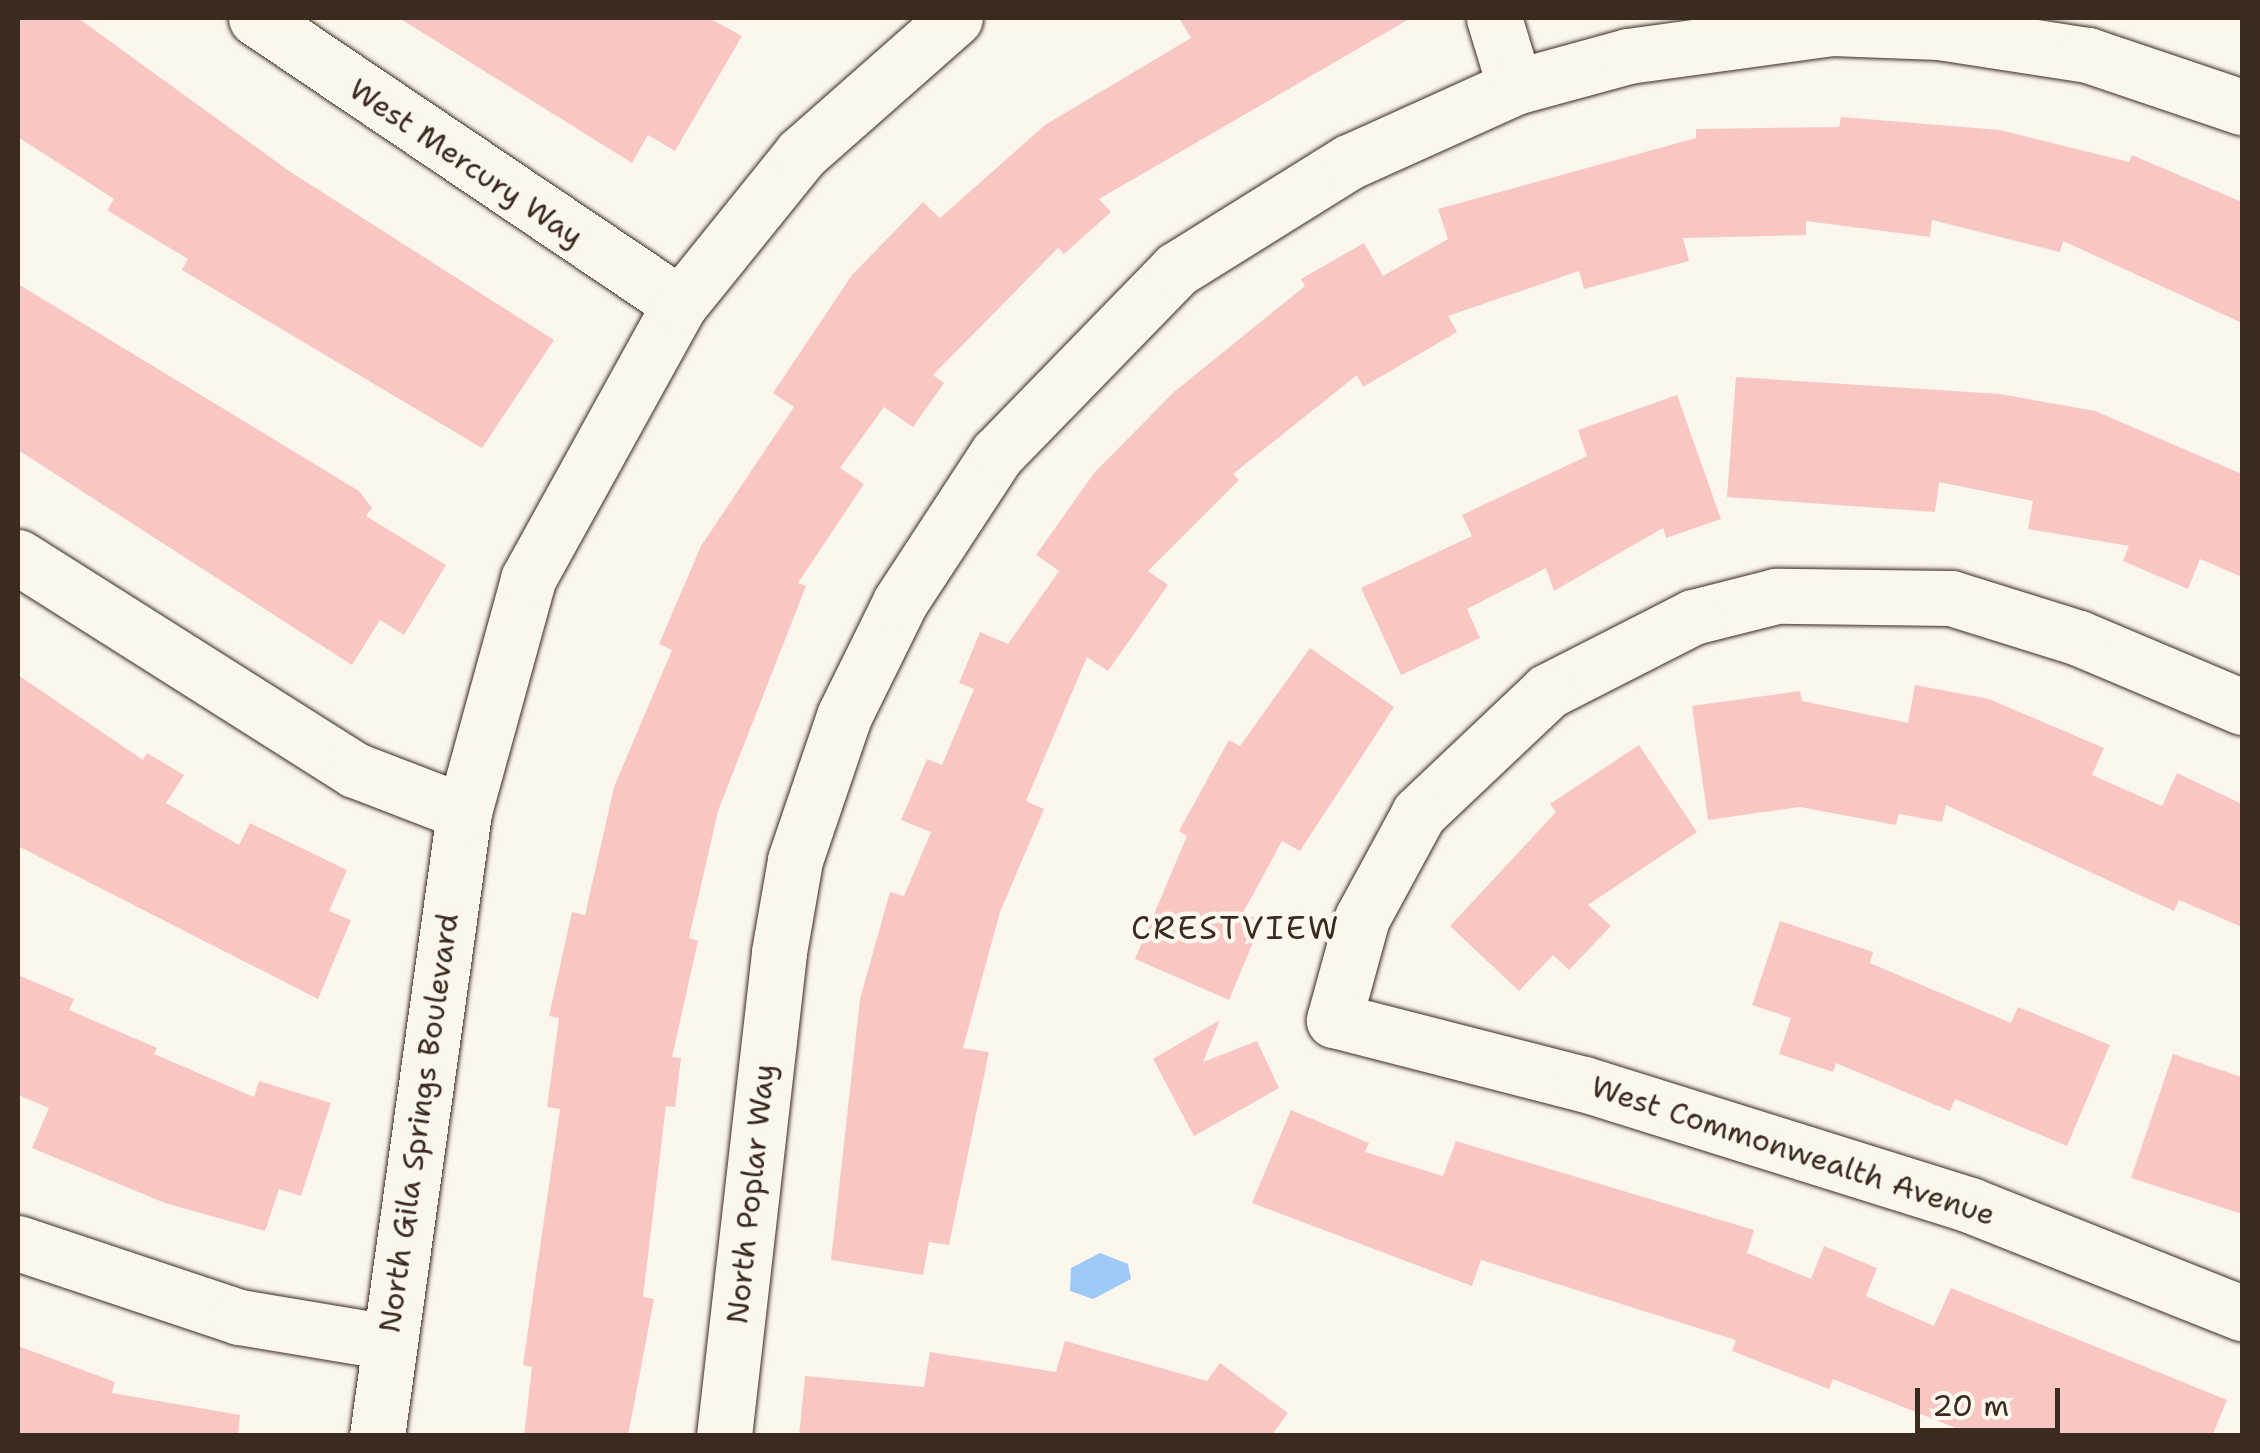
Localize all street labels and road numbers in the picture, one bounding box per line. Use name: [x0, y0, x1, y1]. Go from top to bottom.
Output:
street label: West Mercury Way: [342, 71, 590, 255]
street label: North Gila Springs Boulevard: [372, 911, 466, 1335]
street label: North Poplar Way: [719, 1062, 783, 1326]
street label: West Commonwealth Avenue: [1587, 1069, 1999, 1233]

